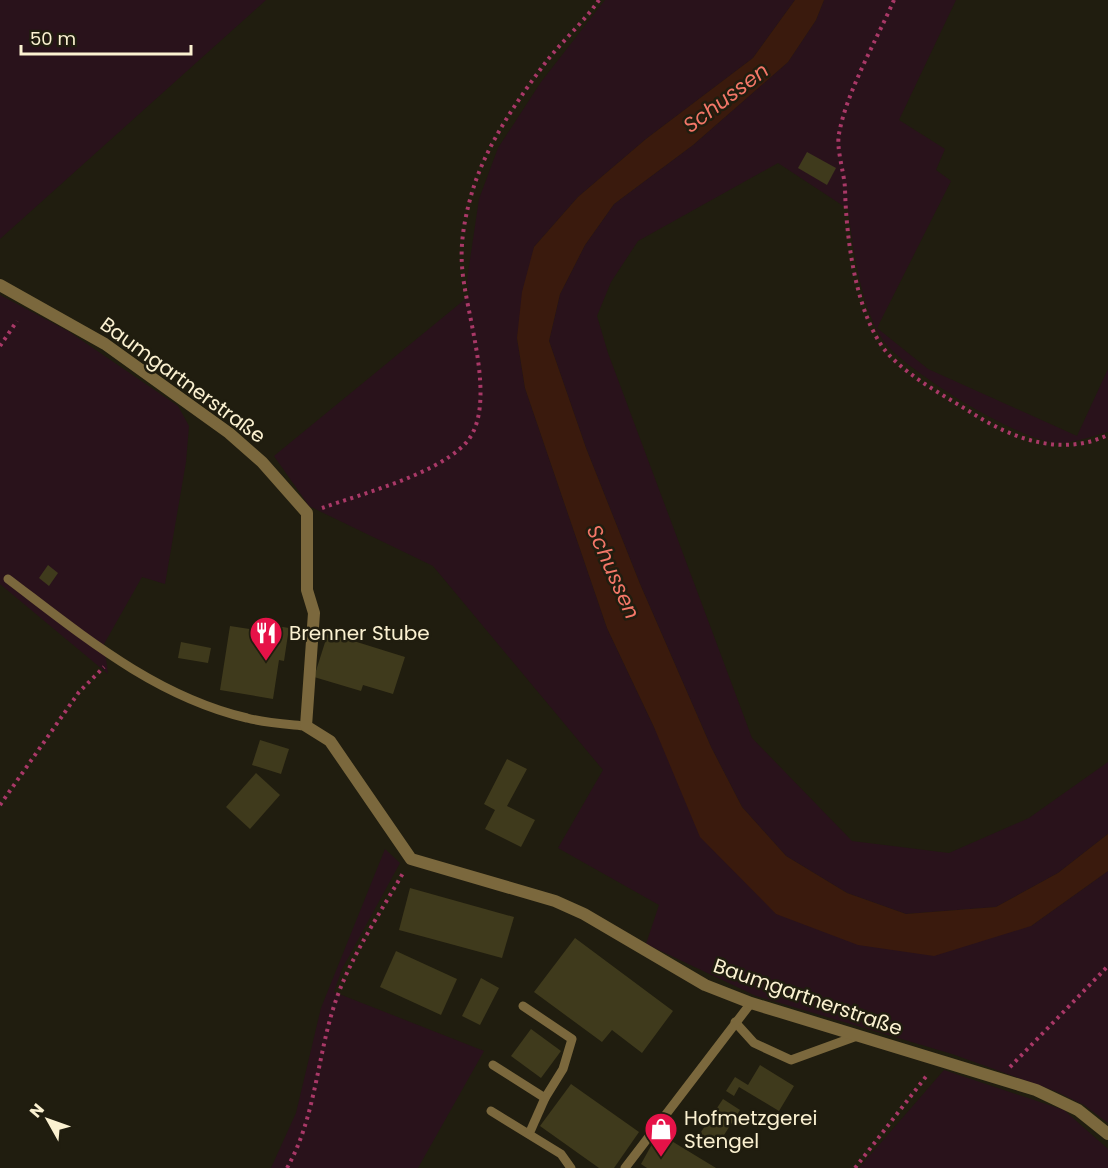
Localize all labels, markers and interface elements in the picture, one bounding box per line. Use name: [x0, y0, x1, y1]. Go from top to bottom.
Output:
scale bar: [21, 18, 190, 56]
text: 50 m: [30, 26, 76, 51]
water label: Schussen: [677, 56, 774, 139]
street label: Baumgartnerstraße: [95, 310, 271, 450]
water label: Schussen: [580, 520, 647, 623]
restaurant icon: Brenner Stube: [248, 615, 284, 662]
place label: Brenner Stube: [289, 619, 430, 647]
street label: Baumgartnerstraße: [710, 951, 906, 1043]
north arrow: [18, 1090, 78, 1150]
text: N: [24, 1099, 50, 1123]
place label: Hofmetzgerei Stengel: [684, 1104, 817, 1155]
shop icon: Hofmetzgerei Stengel: [643, 1111, 679, 1158]

